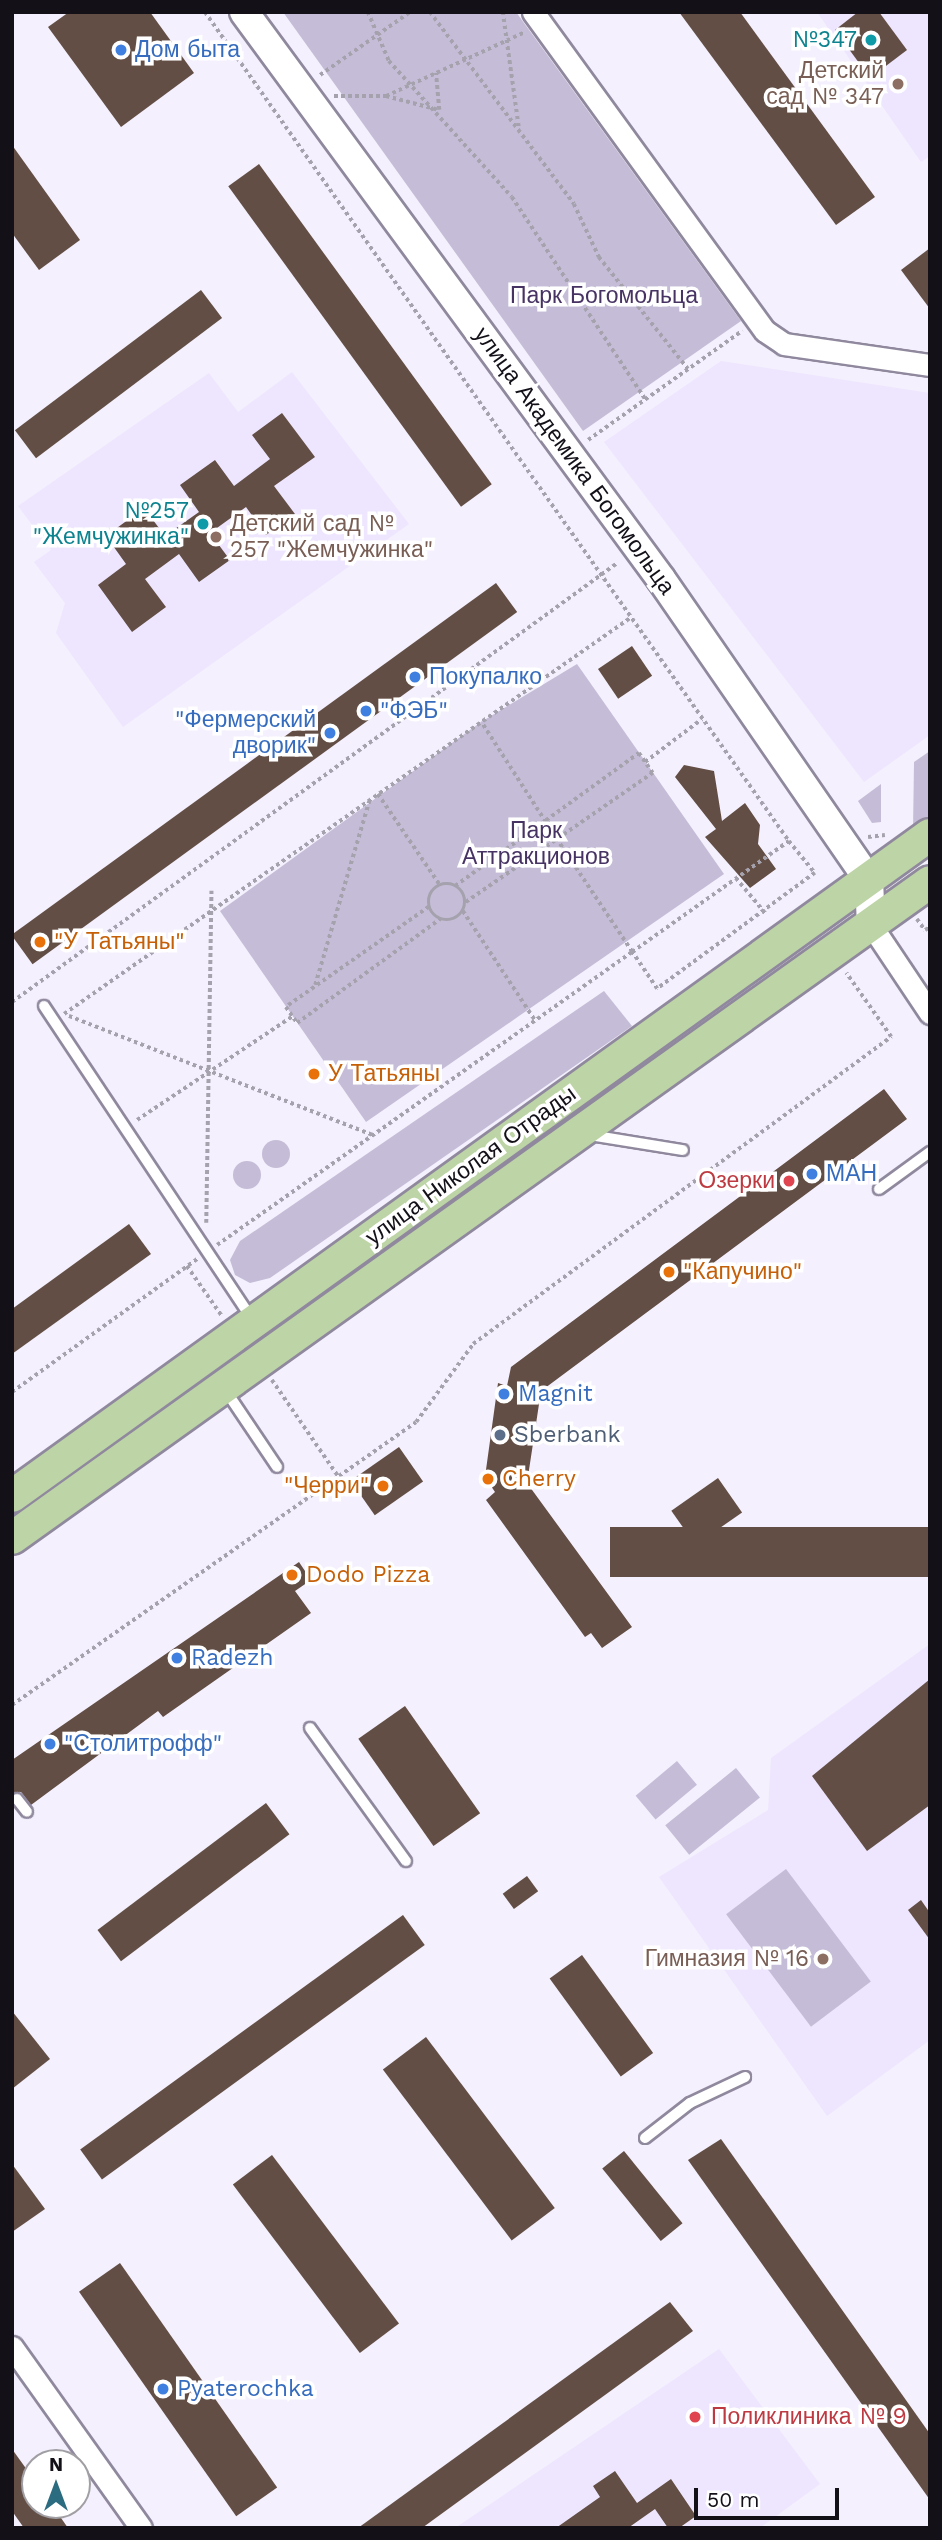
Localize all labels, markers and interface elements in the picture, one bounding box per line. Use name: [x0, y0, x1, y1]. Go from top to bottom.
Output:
place label: №347: [793, 26, 857, 54]
marker: №347: [863, 32, 879, 48]
place label: Дом быта: [135, 36, 240, 64]
marker: Дом быта: [113, 42, 129, 58]
place label: Детский сад № 347: [766, 57, 884, 111]
marker: Детский сад № 347: [890, 76, 906, 92]
park label: Парк Богомольца: [510, 282, 698, 310]
street label: улица Академика Богомольца: [468, 322, 680, 600]
place label: №257 "Жемчужинка": [33, 497, 189, 551]
place label: Детский сад № 257 "Жемчужинка": [230, 510, 434, 564]
marker: №257 "Жемчужинка": [195, 516, 211, 532]
marker: Детский сад № 257 "Жемчужинка": [208, 529, 224, 545]
place label: Покупалко: [429, 663, 542, 691]
marker: Покупалко: [407, 669, 423, 685]
place label: "ФЭБ": [380, 697, 448, 725]
marker: "ФЭБ": [358, 703, 374, 719]
place label: "Фермерский дворик": [175, 706, 316, 760]
marker: "Фермерский дворик": [322, 725, 338, 741]
park label: Парк Аттракционов: [462, 817, 610, 871]
place label: "У Татьяны": [54, 928, 184, 956]
marker: "У Татьяны": [32, 934, 48, 950]
place label: У Татьяны: [328, 1060, 440, 1088]
marker: У Татьяны: [306, 1066, 322, 1082]
street label: улица Николая Отрады: [360, 1080, 582, 1252]
place label: МАН: [826, 1160, 877, 1188]
marker: МАН: [804, 1166, 820, 1182]
place label: Озерки: [698, 1167, 775, 1195]
marker: Озерки: [781, 1173, 797, 1189]
place label: "Капучино": [683, 1258, 802, 1286]
marker: "Капучино": [661, 1264, 677, 1280]
place label: Magnit: [518, 1380, 593, 1408]
marker: Magnit: [496, 1386, 512, 1402]
place label: Sberbank: [514, 1421, 621, 1449]
marker: Sberbank: [492, 1427, 508, 1443]
place label: Cherry: [502, 1465, 576, 1493]
marker: Cherry: [480, 1471, 496, 1487]
place label: "Черри": [284, 1472, 369, 1500]
marker: "Черри": [375, 1478, 391, 1494]
place label: Dodo Pizza: [306, 1561, 430, 1589]
marker: Dodo Pizza: [284, 1567, 300, 1583]
place label: Radezh: [191, 1644, 274, 1672]
marker: Radezh: [169, 1650, 185, 1666]
place label: "Столитрофф": [64, 1730, 222, 1758]
marker: "Столитрофф": [42, 1736, 58, 1752]
place label: Гимназия № 16: [644, 1945, 809, 1973]
marker: Гимназия № 16: [815, 1951, 831, 1967]
place label: Pyaterochka: [177, 2375, 314, 2403]
marker: Pyaterochka: [155, 2381, 171, 2397]
place label: Поликлиника № 9: [711, 2403, 907, 2431]
marker: Поликлиника № 9: [685, 2407, 705, 2427]
north arrow: [21, 2449, 91, 2519]
text: N: [49, 2453, 63, 2476]
scale bar: [697, 2474, 842, 2518]
text: 50 m: [707, 2487, 759, 2512]

